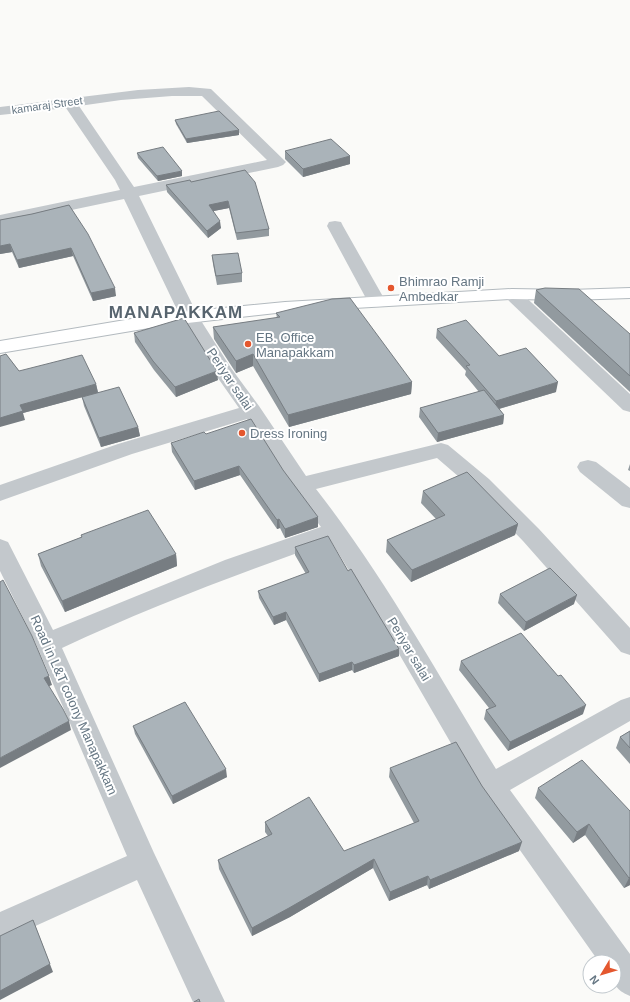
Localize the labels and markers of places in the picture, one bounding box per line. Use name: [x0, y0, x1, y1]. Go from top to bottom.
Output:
place label: Bhimrao Ramji Ambedkar: [399, 274, 484, 304]
marker: Bhimrao Ramji Ambedkar: [386, 283, 396, 293]
place label: EB. Office Manapakkam: [256, 330, 334, 360]
marker: EB. Office Manapakkam: [243, 339, 253, 349]
place label: Dress Ironing: [250, 426, 327, 441]
marker: Dress Ironing: [237, 428, 247, 438]

